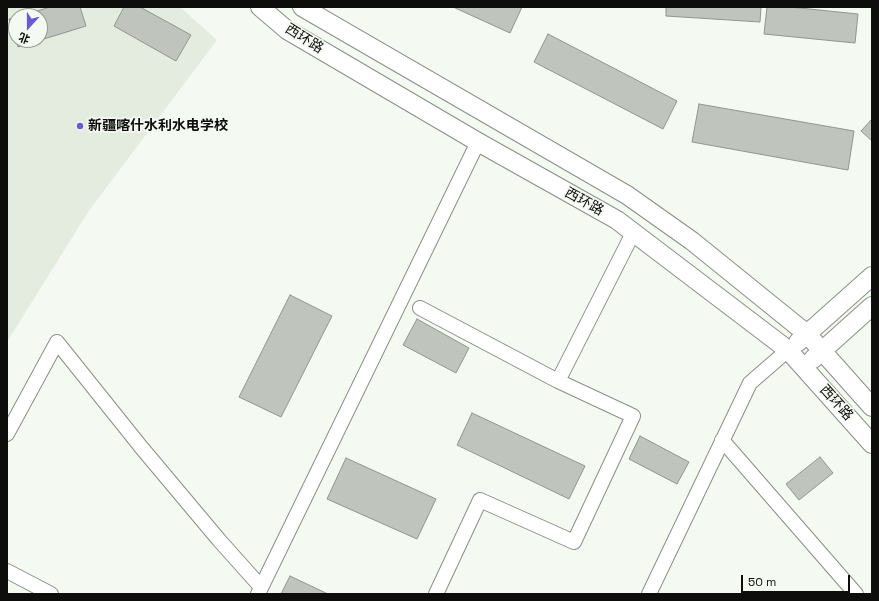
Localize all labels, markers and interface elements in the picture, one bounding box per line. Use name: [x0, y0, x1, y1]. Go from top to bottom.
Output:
north arrow: [8, 8, 48, 48]
street label: 西环路: [282, 21, 326, 57]
text: 北: [16, 30, 32, 47]
place label: 新疆喀什水利水电学校: [88, 118, 228, 134]
marker: 新疆喀什水利水电学校: [75, 121, 85, 131]
street label: 西环路: [562, 184, 606, 220]
street label: 西环路: [816, 382, 856, 424]
scale bar: [743, 567, 852, 593]
text: 50 m: [748, 574, 776, 590]

